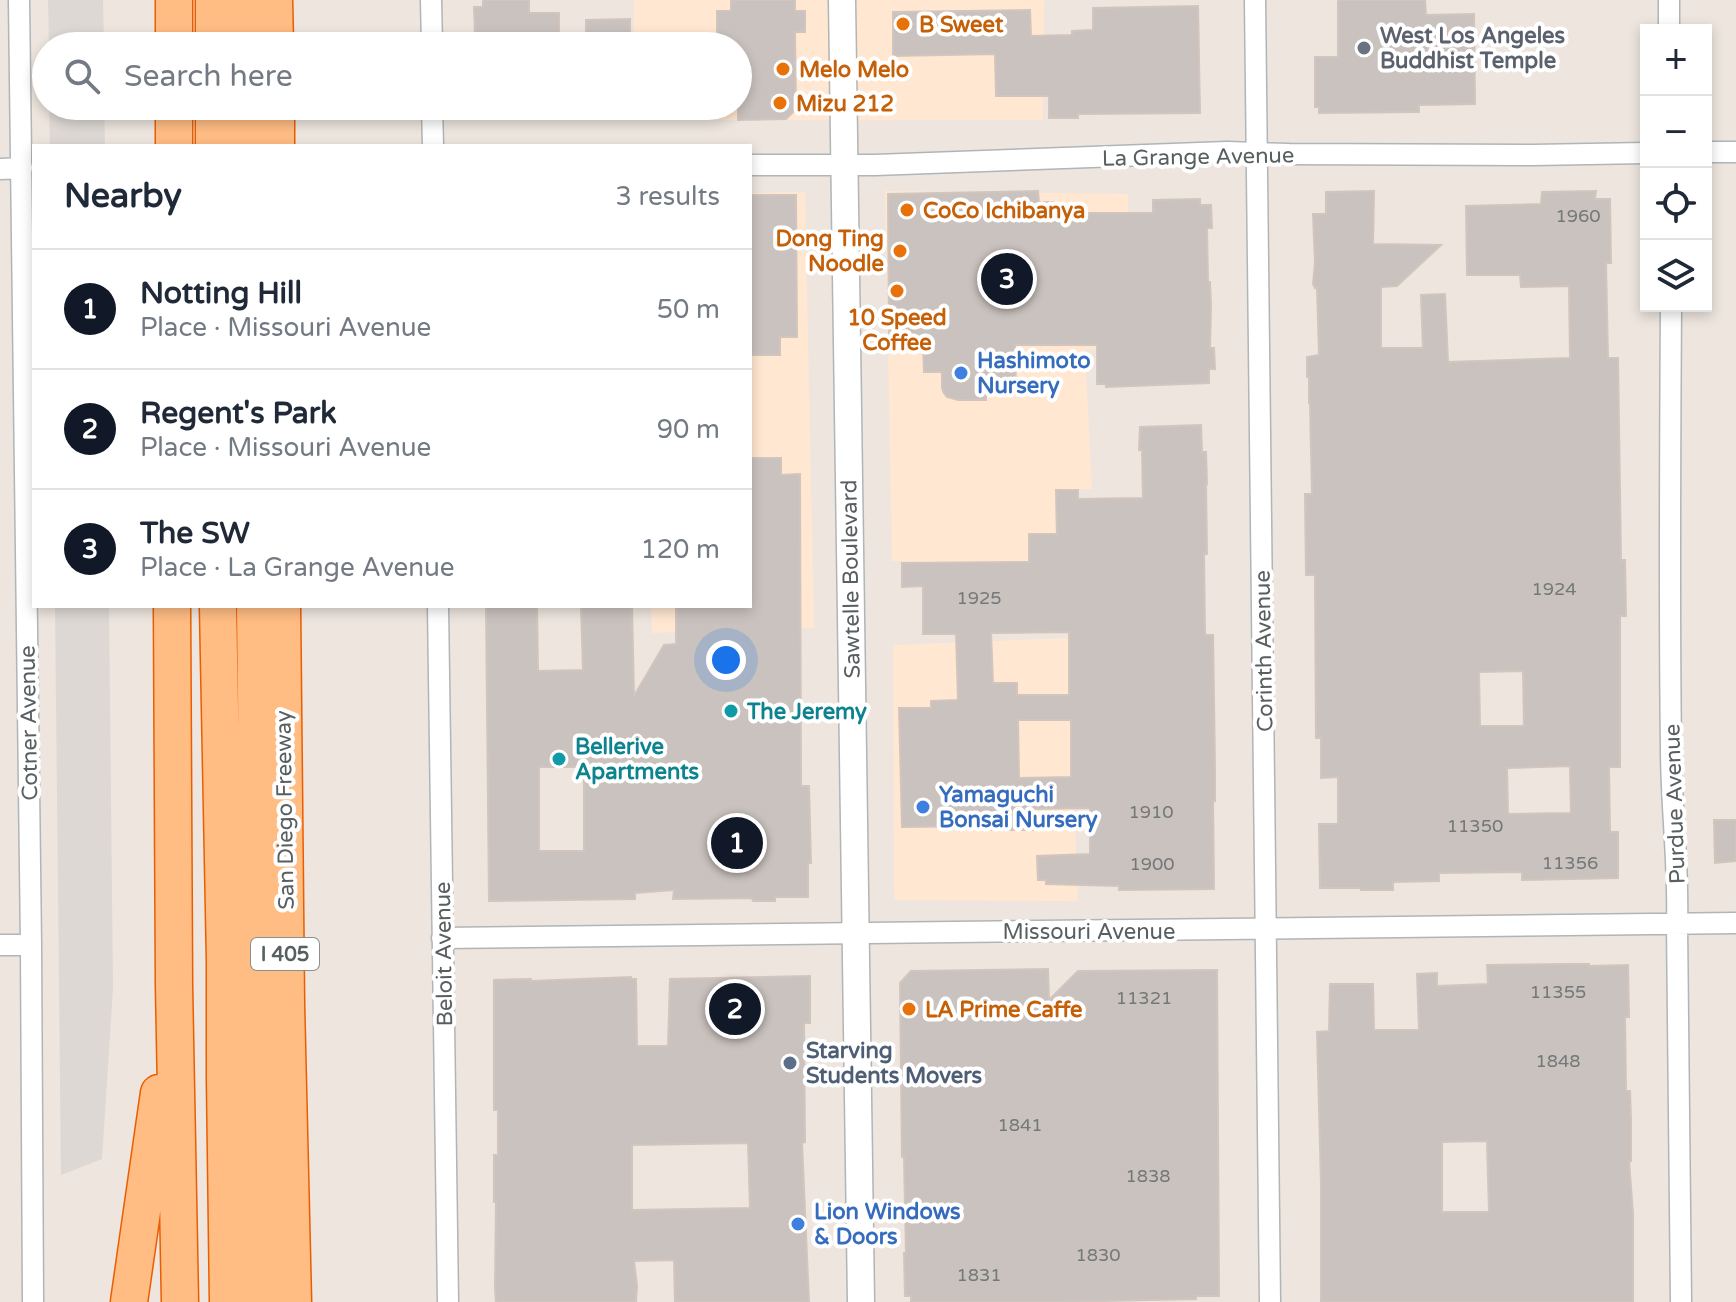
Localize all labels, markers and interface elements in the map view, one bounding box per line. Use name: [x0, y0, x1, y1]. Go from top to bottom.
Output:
place label: B Sweet: [919, 12, 1004, 38]
marker: B Sweet: [894, 15, 912, 33]
place label: West Los Angeles Buddhist Temple: [1380, 23, 1566, 74]
map controls: [1640, 24, 1712, 312]
button: +: [1640, 24, 1712, 96]
search box: [32, 32, 752, 120]
marker: West Los Angeles Buddhist Temple: [1355, 39, 1373, 57]
icon: search: [60, 54, 104, 98]
place label: Melo Melo: [799, 57, 909, 83]
text: Search here: [124, 58, 293, 95]
marker: Melo Melo: [774, 60, 792, 78]
place label: Mizu 212: [796, 91, 894, 117]
marker: Mizu 212: [771, 94, 789, 112]
button: −: [1640, 96, 1712, 168]
street label: La Grange Avenue: [1102, 142, 1294, 172]
button: locate: [1640, 168, 1712, 240]
text: Nearby: [64, 176, 182, 217]
text: 3 results: [615, 181, 720, 212]
place label: CoCo Ichibanya: [923, 198, 1085, 224]
marker: CoCo Ichibanya: [898, 201, 916, 219]
house number: 1960: [1555, 205, 1601, 227]
place label: Dong Ting Noodle: [776, 226, 884, 277]
button: layers: [1640, 240, 1712, 312]
marker: Dong Ting Noodle: [891, 242, 909, 260]
pin: 3: [981, 249, 1033, 309]
text: Notting Hill: [140, 275, 302, 312]
marker: 10 Speed Coffee: [888, 282, 906, 300]
text: 1: [82, 294, 98, 325]
text: 50 m: [657, 294, 720, 325]
place label: 10 Speed Coffee: [847, 305, 947, 356]
text: Place · Missouri Avenue: [140, 312, 431, 343]
place label: Hashimoto Nursery: [977, 348, 1091, 399]
marker: Hashimoto Nursery: [952, 364, 970, 382]
text: Regent's Park: [140, 395, 337, 432]
text: 2: [82, 414, 98, 445]
text: 90 m: [657, 414, 720, 445]
text: Place · Missouri Avenue: [140, 432, 431, 463]
street label: Sawtelle Boulevard: [836, 479, 866, 679]
text: The SW: [140, 515, 250, 552]
text: 3: [82, 534, 98, 565]
text: 120 m: [640, 534, 720, 565]
text: Place · La Grange Avenue: [140, 552, 455, 583]
street label: Corinth Avenue: [1250, 570, 1278, 732]
house number: 1924: [1531, 578, 1577, 600]
house number: 1925: [956, 587, 1002, 609]
your location: [706, 640, 746, 680]
street label: Cotner Avenue: [15, 645, 43, 801]
place label: The Jeremy: [746, 699, 867, 725]
marker: The Jeremy: [722, 702, 740, 720]
street label: San Diego Freeway: [270, 710, 300, 910]
street label: Purdue Avenue: [1659, 723, 1691, 885]
place label: Bellerive Apartments: [575, 734, 700, 785]
marker: Bellerive Apartments: [550, 750, 568, 768]
place label: Yamaguchi Bonsai Nursery: [939, 782, 1098, 833]
marker: Yamaguchi Bonsai Nursery: [914, 798, 932, 816]
house number: 1910: [1128, 801, 1174, 823]
pin: 1: [711, 813, 763, 873]
house number: 11350: [1447, 815, 1503, 837]
house number: 11356: [1542, 852, 1598, 874]
house number: 1900: [1129, 853, 1175, 875]
street label: Beloit Avenue: [430, 881, 458, 1027]
street label: Missouri Avenue: [1003, 919, 1175, 945]
road number: I 405: [251, 938, 319, 970]
pin: 2: [709, 979, 761, 1039]
house number: 11355: [1530, 981, 1586, 1003]
house number: 11321: [1116, 987, 1172, 1009]
place label: LA Prime Caffe: [925, 997, 1082, 1023]
marker: LA Prime Caffe: [900, 1000, 918, 1018]
place label: Starving Students Movers: [806, 1038, 983, 1089]
house number: 1848: [1535, 1050, 1581, 1072]
marker: Starving Students Movers: [781, 1054, 799, 1072]
house number: 1841: [997, 1114, 1043, 1136]
house number: 1838: [1125, 1165, 1171, 1187]
place label: Lion Windows & Doors: [814, 1199, 961, 1250]
marker: Lion Windows & Doors: [789, 1215, 807, 1233]
house number: 1830: [1075, 1244, 1121, 1266]
house number: 1831: [956, 1264, 1002, 1286]

